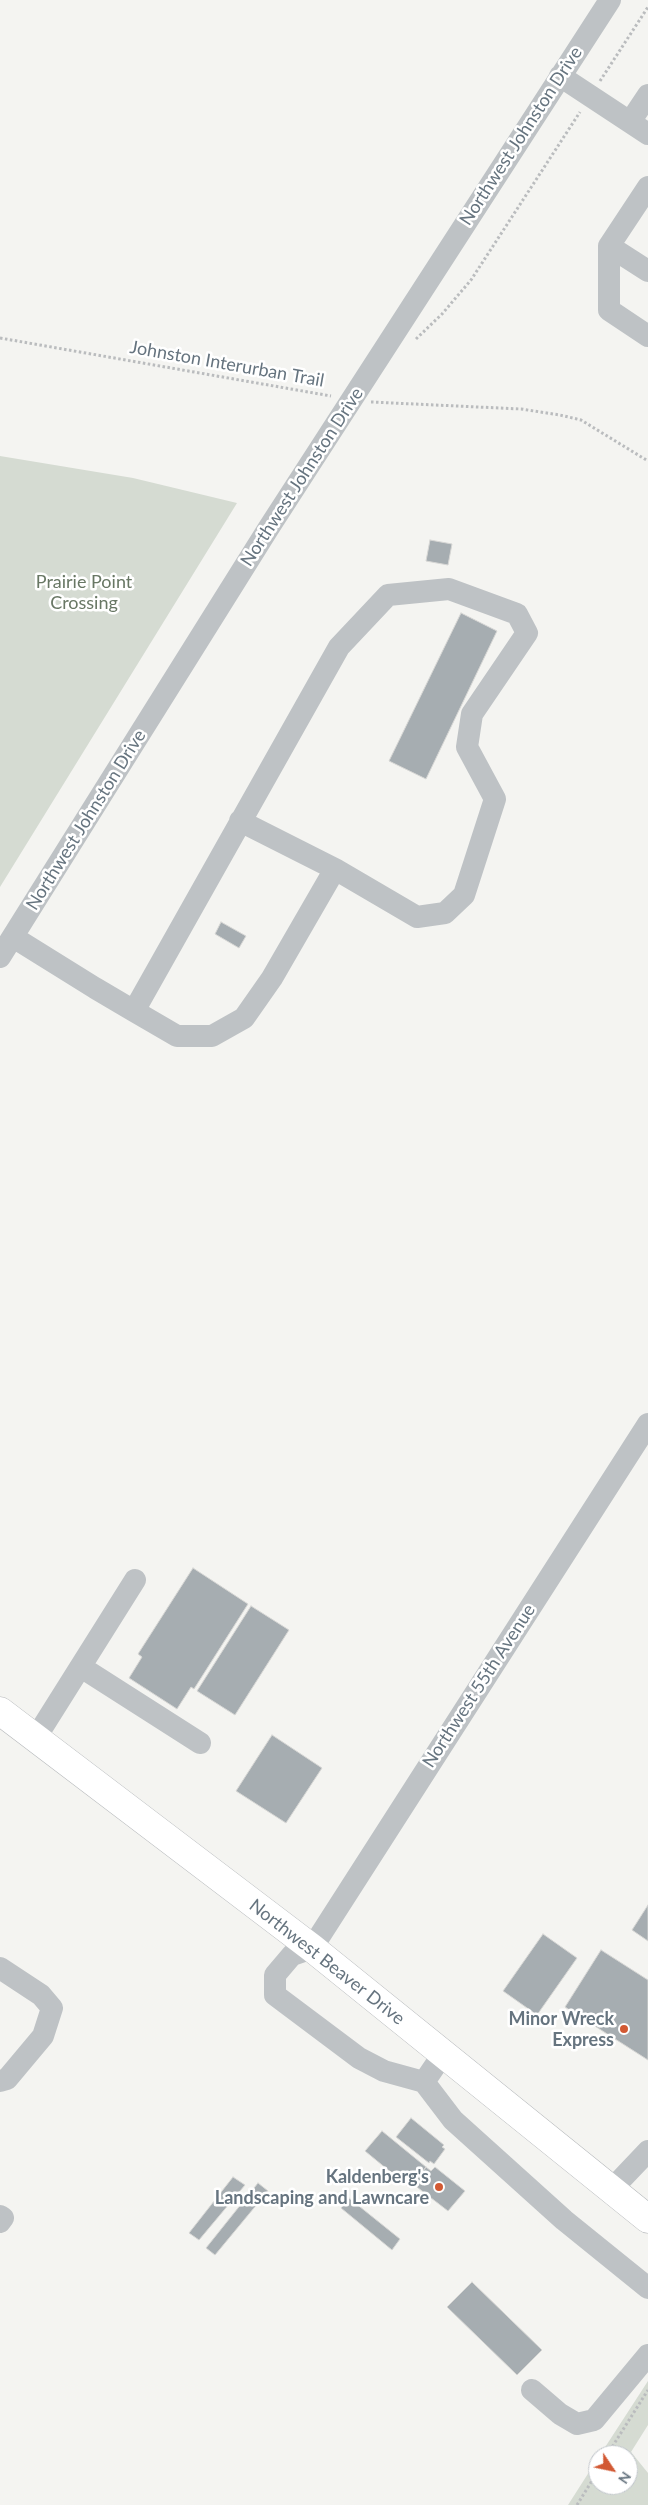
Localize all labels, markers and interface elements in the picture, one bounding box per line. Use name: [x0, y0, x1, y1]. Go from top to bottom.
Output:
street label: Northwest Johnston Drive: [455, 43, 587, 229]
street label: Johnston Interurban Trail: [128, 336, 326, 392]
street label: Northwest Johnston Drive: [236, 384, 368, 570]
park label: Prairie Point Crossing: [36, 571, 132, 614]
street label: Northwest Johnston Drive: [22, 726, 150, 914]
street label: Northwest 55th Avenue: [418, 1600, 540, 1772]
street label: Northwest Beaver Drive: [245, 1895, 409, 2029]
place label: Minor Wreck Express: [509, 2008, 614, 2050]
marker: Minor Wreck Express: [618, 2023, 630, 2035]
place label: Kaldenberg's Landscaping and Lawncare: [215, 2166, 429, 2208]
marker: Kaldenberg's Landscaping and Lawncare: [433, 2181, 445, 2193]
north arrow: [588, 2445, 638, 2495]
text: N: [615, 2469, 635, 2487]

